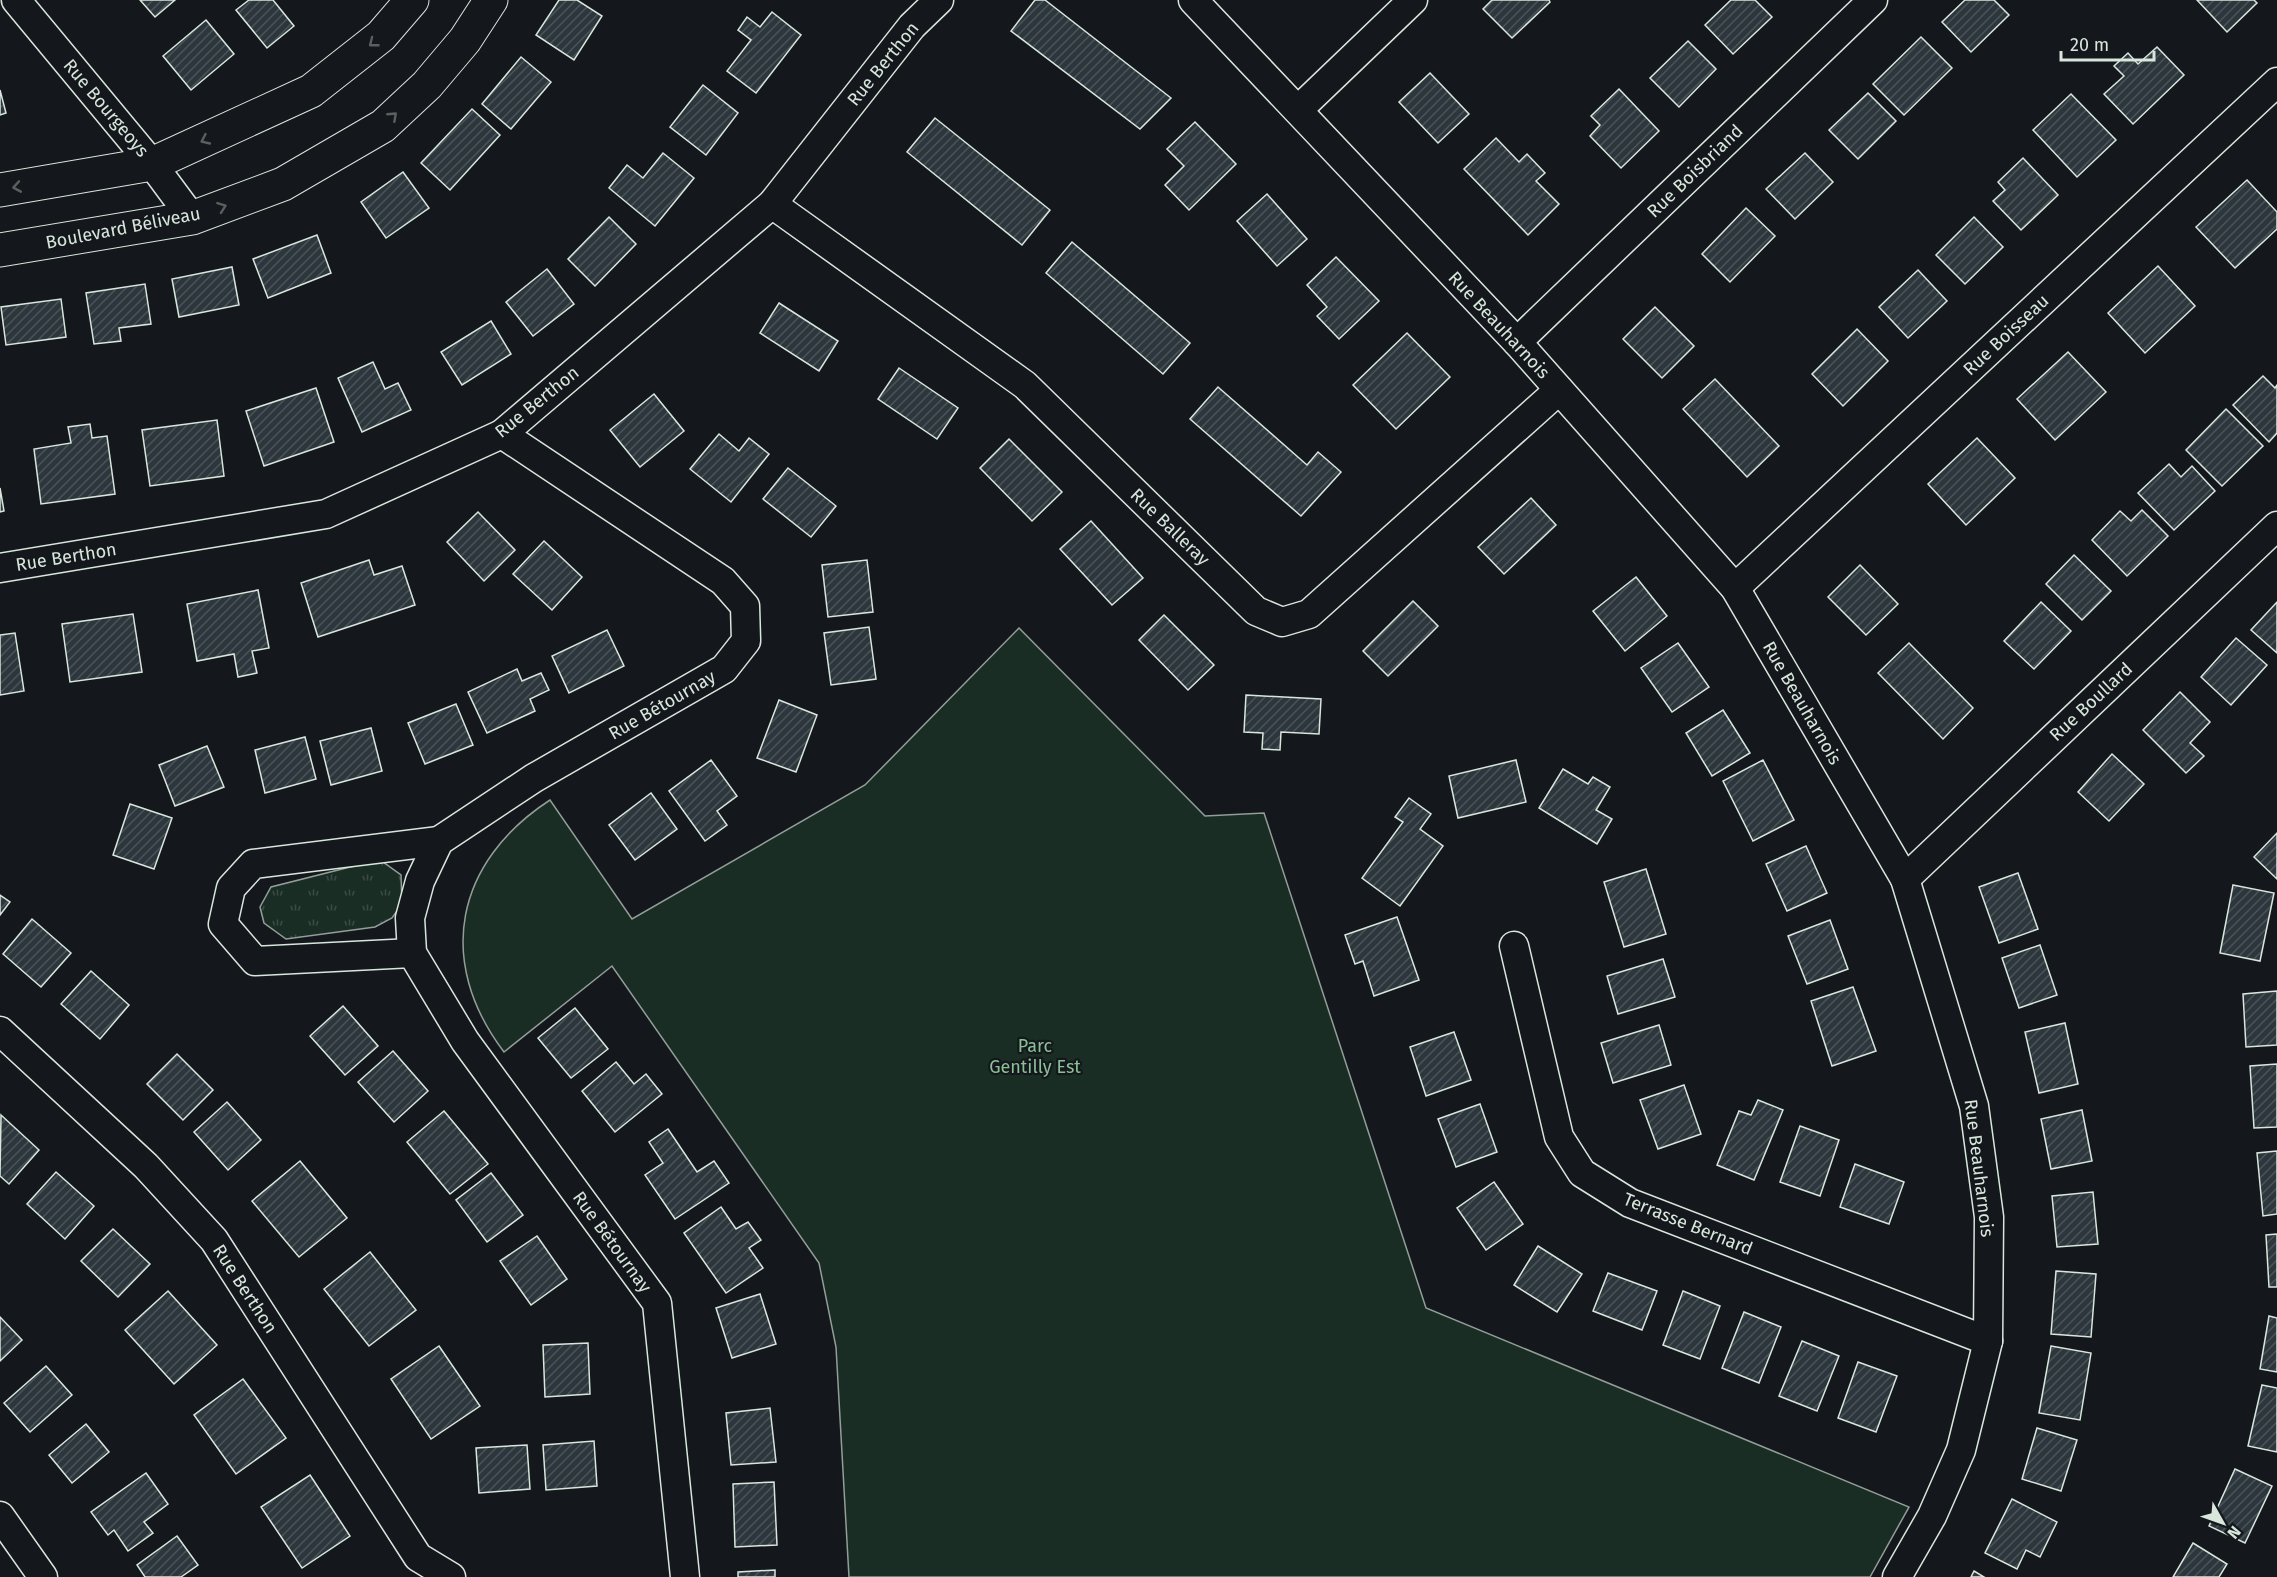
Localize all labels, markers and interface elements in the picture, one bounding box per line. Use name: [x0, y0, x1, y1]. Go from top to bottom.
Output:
street label: Rue Berthon: [842, 18, 924, 110]
scale bar: [2061, 24, 2154, 62]
text: 20 m: [2070, 34, 2109, 56]
one-way arrow: [368, 35, 379, 46]
street label: Rue Bourgeoys: [59, 55, 153, 161]
one-way arrow: [386, 113, 397, 124]
street label: Rue Boisbriand: [1643, 120, 1747, 222]
one-way arrow: [200, 132, 211, 144]
one-way arrow: [12, 180, 22, 192]
one-way arrow: [216, 201, 227, 214]
street label: Boulevard Béliveau: [44, 202, 202, 254]
street label: Rue Beauharnois: [1444, 267, 1554, 383]
street label: Rue Boisseau: [1959, 290, 2053, 380]
street label: Rue Berthon: [491, 361, 583, 443]
street label: Rue Balleray: [1126, 484, 1214, 570]
street label: Rue Berthon: [14, 538, 118, 576]
street label: Rue Beauharnois: [1758, 637, 1846, 769]
street label: Rue Boullard: [2045, 658, 2137, 746]
street label: Rue Bétournay: [605, 665, 719, 744]
park label: Parc Gentilly Est: [989, 1035, 1081, 1078]
street label: Rue Beauharnois: [1960, 1098, 1998, 1238]
street label: Rue Bétournay: [568, 1187, 656, 1297]
street label: Terrasse Bernard: [1620, 1188, 1756, 1260]
street label: Rue Berthon: [208, 1240, 282, 1338]
north arrow: [2193, 1493, 2253, 1553]
text: N: [2223, 1522, 2245, 1542]

